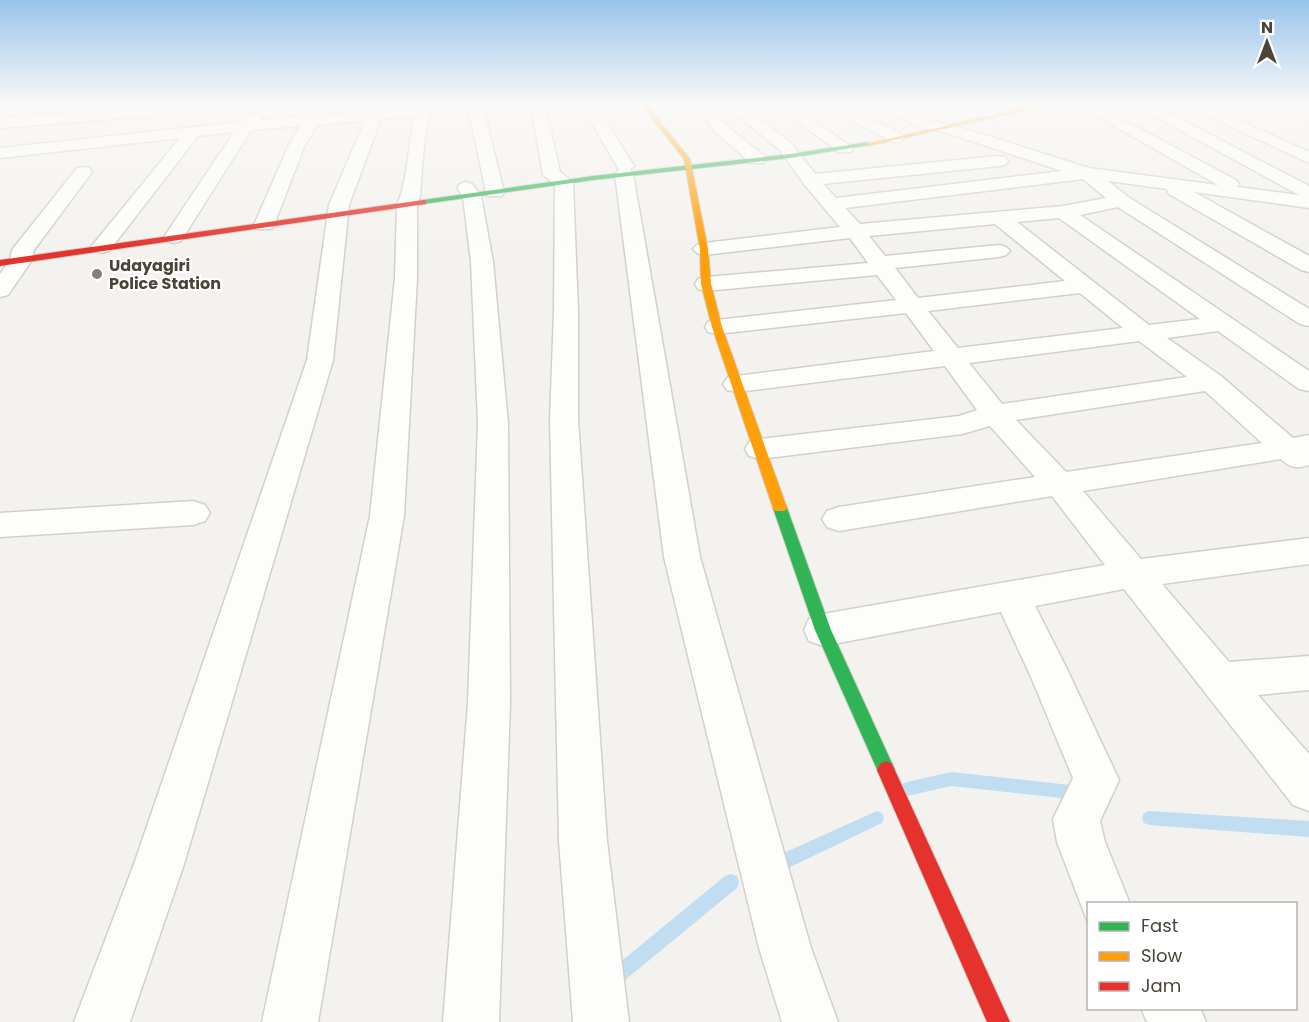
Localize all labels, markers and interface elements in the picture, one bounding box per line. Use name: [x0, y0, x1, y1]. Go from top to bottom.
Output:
north arrow: [1237, 12, 1297, 72]
text: N: [1261, 16, 1273, 39]
place label: Udayagiri Police Station: [109, 254, 221, 295]
marker: Udayagiri Police Station: [90, 267, 104, 281]
legend: [1087, 902, 1297, 1010]
text: Fast: [1141, 913, 1178, 938]
text: Slow: [1141, 943, 1183, 968]
text: Jam: [1141, 973, 1181, 998]

